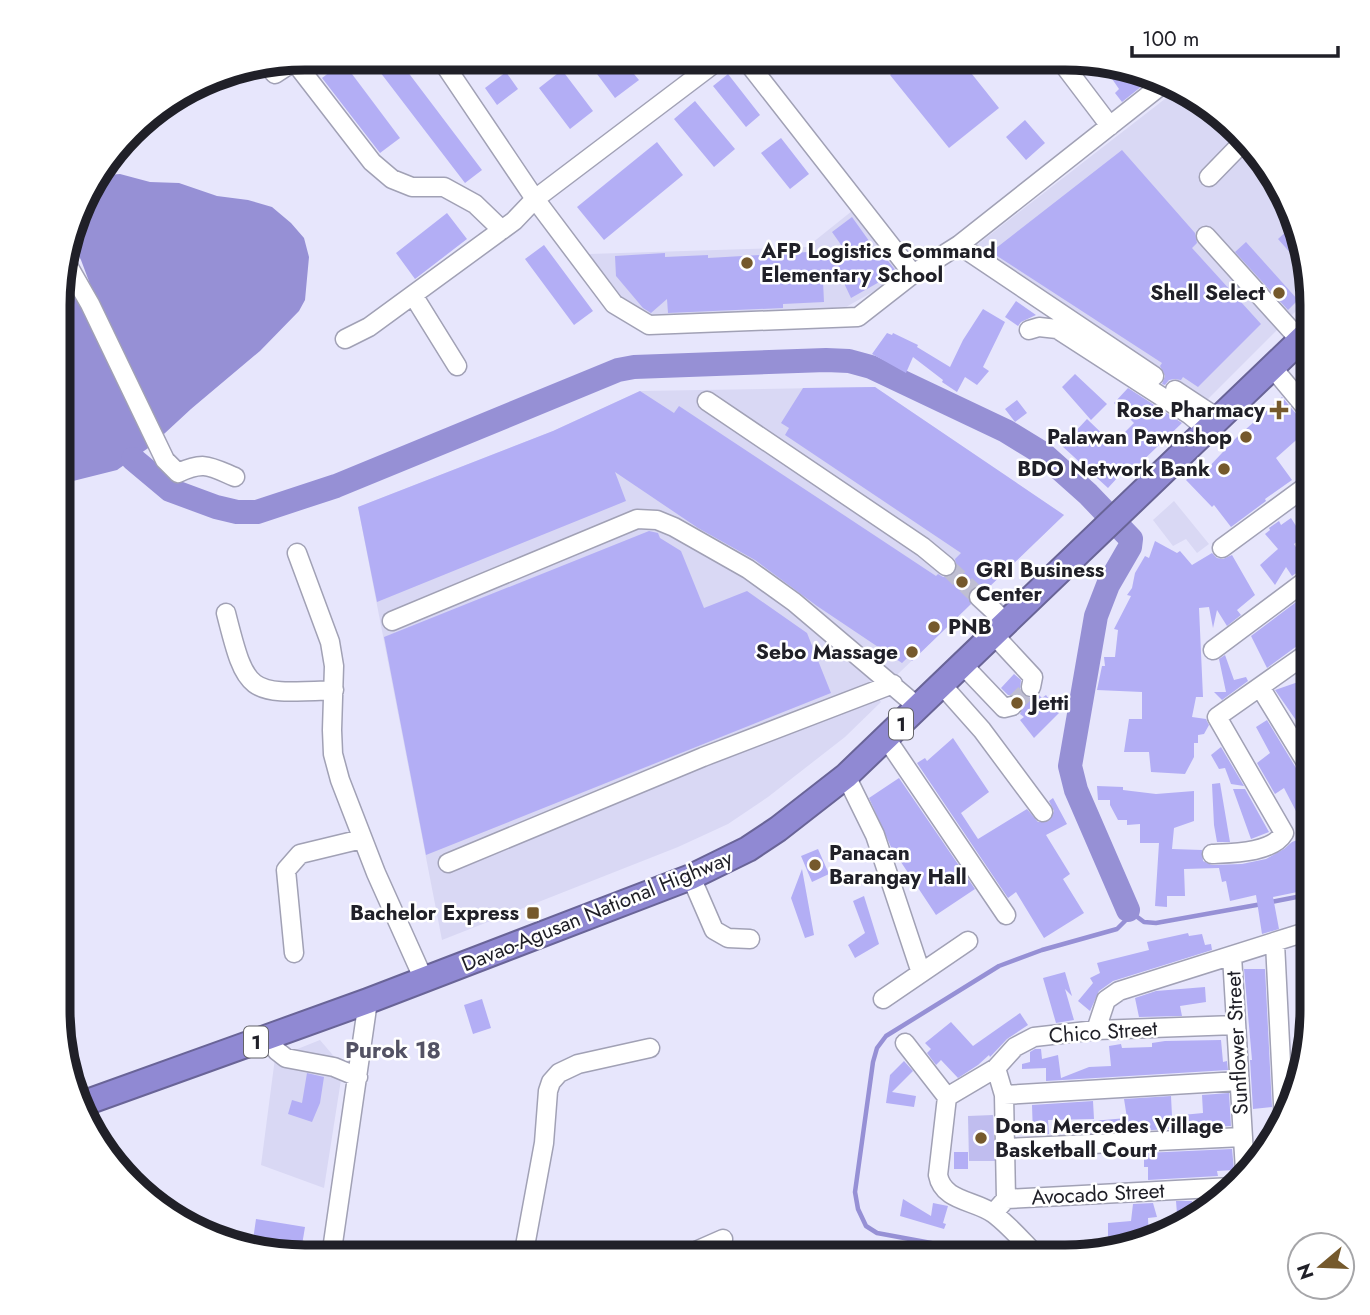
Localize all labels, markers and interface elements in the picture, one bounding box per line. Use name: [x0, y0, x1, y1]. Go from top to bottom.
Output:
scale bar: [1132, 14, 1338, 58]
text: 100 m: [1142, 24, 1199, 54]
place label: AFP Logistics Command Elementary School: [760, 236, 996, 290]
marker: AFP Logistics Command Elementary School: [739, 255, 755, 271]
place label: Shell Select: [1150, 278, 1265, 308]
marker: Shell Select: [1271, 285, 1287, 301]
place label: Rose Pharmacy: [1116, 395, 1266, 425]
marker: Rose Pharmacy: [1271, 402, 1287, 418]
place label: Palawan Pawnshop: [1047, 422, 1232, 452]
marker: Palawan Pawnshop: [1238, 429, 1254, 445]
place label: BDO Network Bank: [1017, 454, 1210, 484]
marker: BDO Network Bank: [1216, 461, 1232, 477]
place label: GRI Business Center: [976, 555, 1105, 609]
marker: GRI Business Center: [954, 574, 970, 590]
place label: PNB: [948, 612, 992, 642]
marker: PNB: [926, 619, 942, 635]
place label: Sebo Massage: [756, 637, 898, 667]
marker: Sebo Massage: [904, 644, 920, 660]
place label: Jetti: [1027, 688, 1069, 718]
marker: Jetti: [1009, 695, 1025, 711]
road number: 1: [889, 708, 913, 740]
place label: Panacan Barangay Hall: [829, 838, 967, 892]
street label: Davao-Agusan National Highway: [457, 843, 738, 979]
marker: Panacan Barangay Hall: [807, 857, 823, 873]
place label: Bachelor Express: [350, 898, 519, 928]
marker: Bachelor Express: [525, 905, 541, 921]
street label: Sunflower Street: [1218, 970, 1256, 1116]
street label: Chico Street: [1048, 1013, 1158, 1051]
road number: 1: [244, 1026, 268, 1058]
district label: Purok 18: [345, 1033, 441, 1067]
place label: Dona Mercedes Village Basketball Court: [995, 1111, 1224, 1165]
marker: Dona Mercedes Village Basketball Court: [973, 1130, 989, 1146]
street label: Avocado Street: [1031, 1176, 1165, 1212]
north arrow: [1286, 1231, 1356, 1301]
text: N: [1290, 1260, 1321, 1283]

